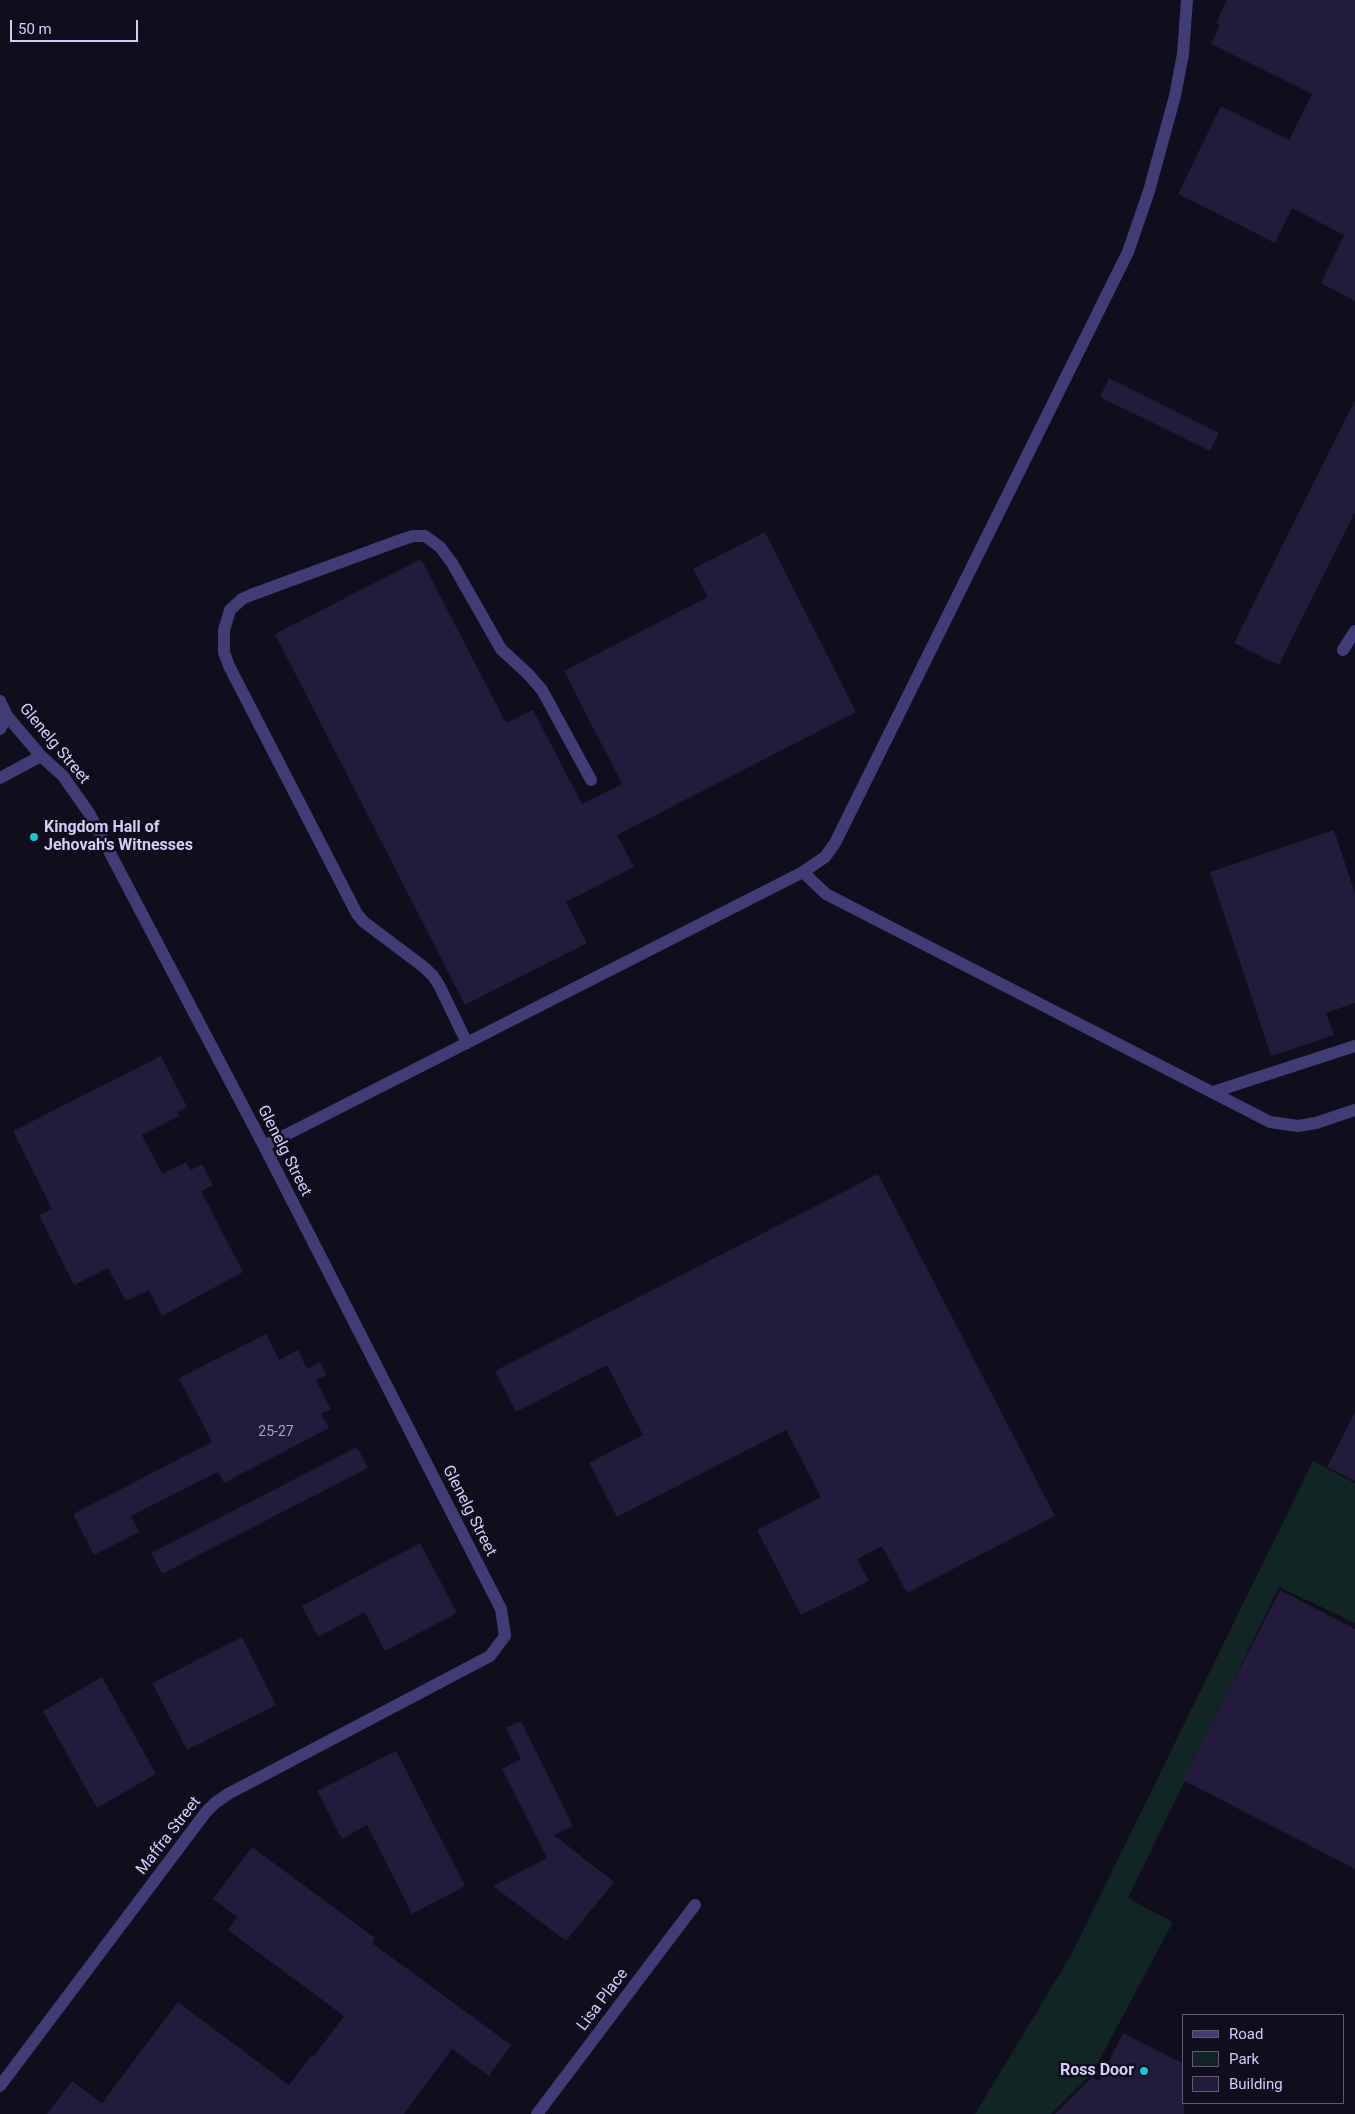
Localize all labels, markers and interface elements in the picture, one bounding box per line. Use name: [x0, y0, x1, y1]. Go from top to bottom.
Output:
scale bar: [12, 10, 140, 42]
text: 50 m: [18, 20, 52, 38]
street label: Glenelg Street: [15, 700, 93, 788]
place label: Kingdom Hall of Jehovah's Witnesses: [44, 818, 193, 856]
marker: Kingdom Hall of Jehovah's Witnesses: [28, 831, 40, 843]
street label: Glenelg Street: [253, 1102, 315, 1200]
house number: 25-27: [258, 1424, 294, 1440]
street label: Glenelg Street: [438, 1462, 500, 1560]
street label: Maffra Street: [133, 1793, 205, 1879]
street label: Lisa Place: [573, 1965, 633, 2035]
legend: [1182, 2014, 1345, 2104]
text: Road: [1229, 2025, 1263, 2043]
text: Park: [1229, 2050, 1259, 2068]
place label: Ross Door: [1060, 2061, 1134, 2081]
marker: Ross Door: [1138, 2065, 1150, 2077]
text: Building: [1229, 2075, 1283, 2093]

